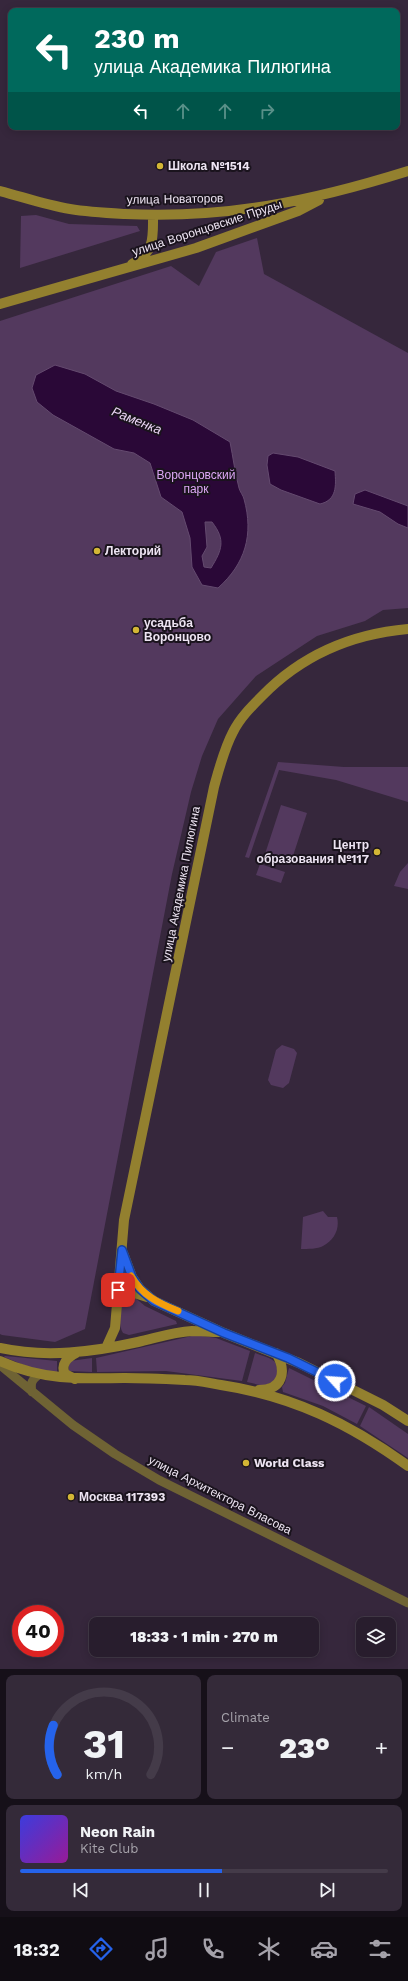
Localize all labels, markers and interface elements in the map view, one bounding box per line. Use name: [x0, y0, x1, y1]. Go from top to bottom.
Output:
text: 230 m: [94, 22, 180, 55]
icon: left: [28, 24, 80, 76]
text: улица Академика Пилюгина: [94, 56, 331, 77]
icon: left: [130, 100, 152, 122]
icon: ahead: [172, 100, 194, 122]
icon: ahead: [214, 100, 236, 122]
icon: right: [256, 100, 278, 122]
place label: Школа №1514: [168, 159, 250, 173]
marker: Школа №1514: [155, 161, 165, 171]
street label: улица Новаторов: [126, 191, 224, 207]
street label: улица Воронцовские Пруды: [130, 197, 284, 259]
water label: Раменка: [110, 404, 164, 437]
park label: Воронцовский парк: [157, 468, 235, 496]
place label: Лекторий: [105, 544, 161, 558]
marker: Лекторий: [92, 546, 102, 556]
place label: усадьба Воронцово: [144, 616, 211, 644]
marker: усадьба Воронцово: [131, 625, 141, 635]
street label: улица Академика Пилюгина: [159, 805, 203, 963]
place label: Центр образования №117: [257, 838, 369, 866]
marker: Центр образования №117: [372, 847, 382, 857]
pin: [101, 1273, 135, 1307]
icon: arrive: [107, 1279, 129, 1301]
position arrow: [314, 1360, 356, 1402]
street label: улица Архитектора Власова: [146, 1453, 294, 1537]
place label: World Class: [254, 1456, 325, 1470]
marker: World Class: [241, 1458, 251, 1468]
place label: Москва 117393: [79, 1490, 165, 1504]
marker: Москва 117393: [66, 1492, 76, 1502]
speed limit sign: 40: [12, 1605, 64, 1657]
map controls: [356, 1617, 396, 1657]
button: layers: [356, 1617, 396, 1657]
text: 18:33 · 1 min · 270 m: [130, 1628, 278, 1646]
text: Climate: [221, 1710, 270, 1725]
text: 31: [82, 1719, 125, 1768]
text: 23°: [279, 1730, 330, 1765]
text: −: [221, 1735, 234, 1760]
text: +: [375, 1735, 388, 1760]
text: km/h: [85, 1766, 122, 1782]
text: Neon Rain: [80, 1823, 155, 1841]
text: Kite Club: [80, 1841, 138, 1856]
icon: previous: [70, 1879, 92, 1901]
icon: pause: [193, 1879, 215, 1901]
icon: next: [316, 1879, 338, 1901]
icon: directions: [87, 1935, 115, 1963]
icon: music: [143, 1935, 171, 1963]
icon: phone: [199, 1935, 227, 1963]
icon: climate: [255, 1935, 283, 1963]
icon: car: [310, 1935, 338, 1963]
icon: filters: [366, 1935, 394, 1963]
text: 18:32: [14, 1939, 60, 1960]

